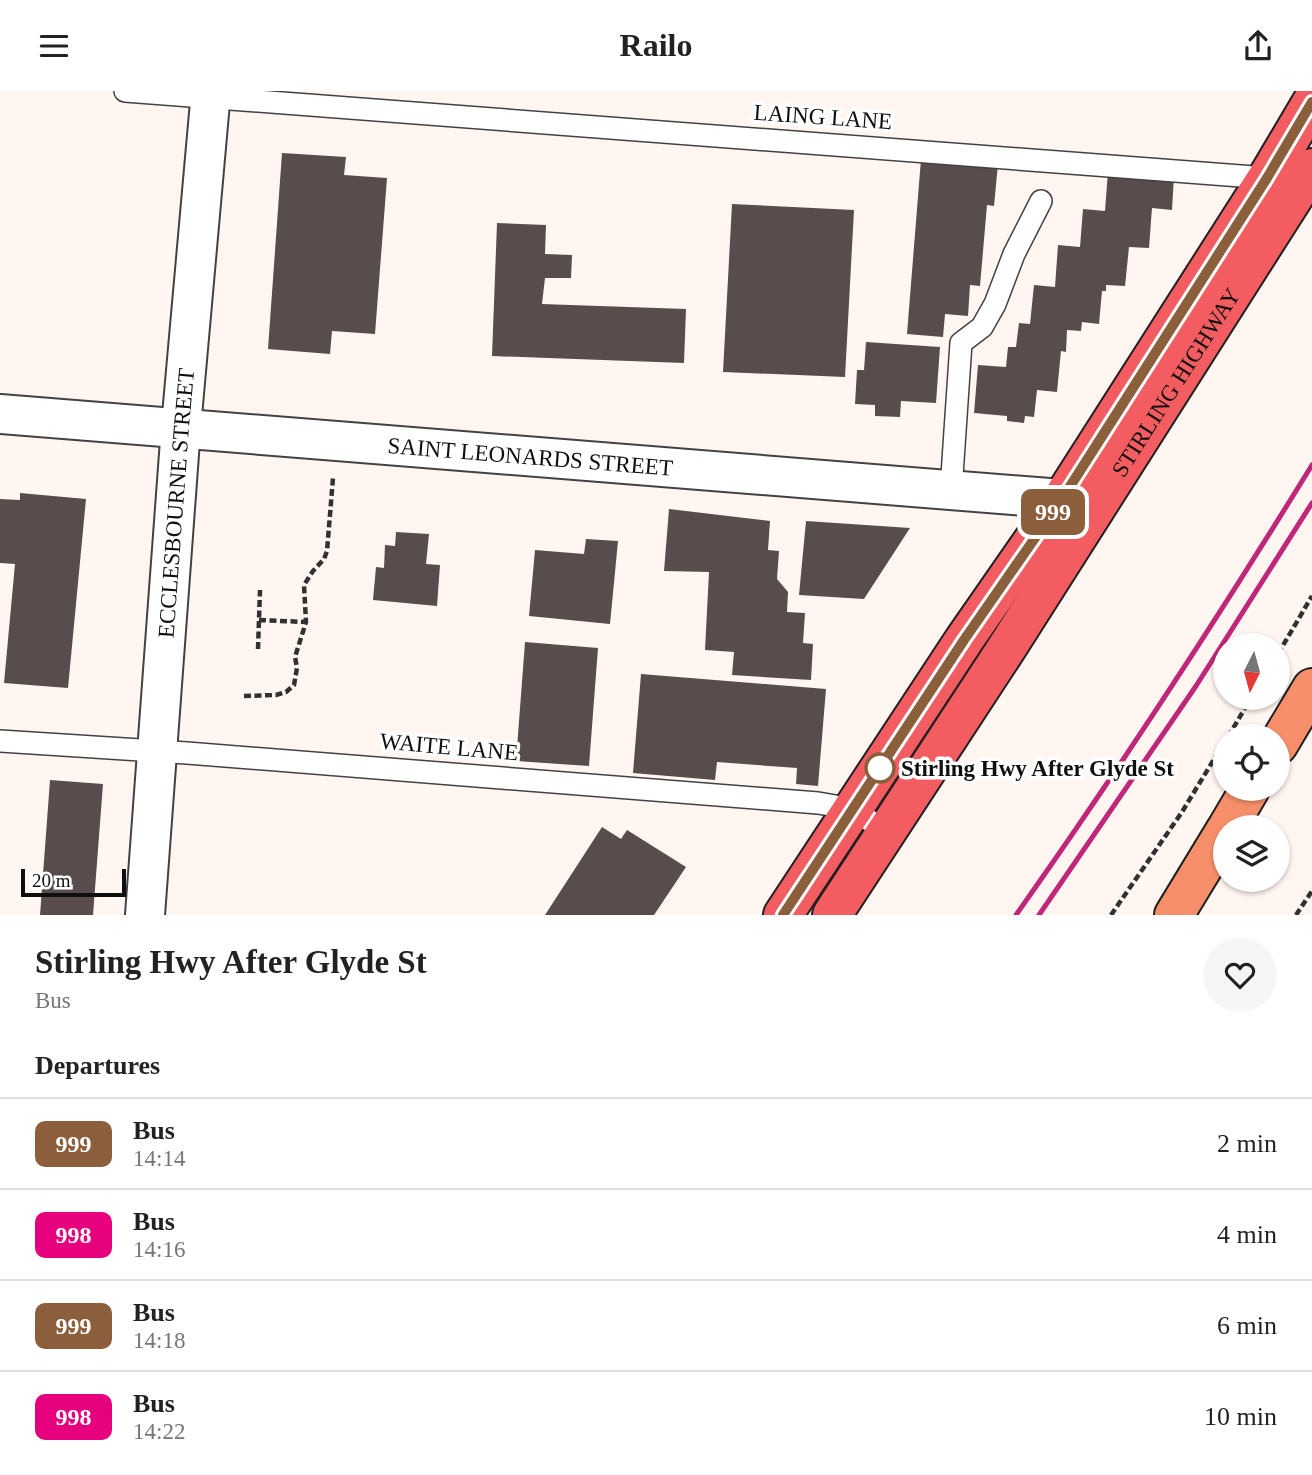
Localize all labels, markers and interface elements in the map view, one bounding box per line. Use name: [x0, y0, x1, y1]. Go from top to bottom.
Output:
icon: menu: [35, 27, 73, 65]
text: Railo: [620, 27, 692, 63]
icon: share: [1239, 27, 1277, 65]
street label: LAING LANE: [753, 100, 893, 134]
street label: STIRLING HIGHWAY: [1107, 283, 1245, 481]
street label: ECCLESBOURNE STREET: [153, 367, 199, 639]
street label: SAINT LEONARDS STREET: [387, 433, 674, 480]
line badge: 999: [1013, 489, 1093, 535]
text: 999: [1035, 499, 1071, 525]
north arrow: [1213, 633, 1290, 711]
map controls: [1213, 633, 1290, 892]
button: locate: [1213, 724, 1290, 801]
street label: WAITE LANE: [379, 729, 519, 765]
marker: Stirling Hwy After Glyde St: [865, 753, 895, 783]
place label: Stirling Hwy After Glyde St: [901, 756, 1174, 781]
button: layers: [1213, 815, 1290, 892]
scale bar: [21, 866, 126, 898]
text: 20 m: [32, 870, 71, 891]
button: heart: [1203, 938, 1277, 1012]
text: Stirling Hwy After Glyde St: [35, 944, 427, 980]
text: Bus: [35, 988, 71, 1013]
text: Departures: [35, 1051, 160, 1080]
text: Bus: [133, 1116, 175, 1145]
text: 2 min: [1217, 1129, 1277, 1158]
text: 999: [56, 1131, 92, 1157]
text: 14:14: [133, 1146, 185, 1171]
text: Bus: [133, 1207, 175, 1236]
text: 4 min: [1217, 1220, 1277, 1249]
text: 998: [56, 1222, 92, 1248]
text: 14:16: [133, 1237, 185, 1262]
text: Bus: [133, 1298, 175, 1327]
text: 6 min: [1217, 1311, 1277, 1340]
text: 999: [56, 1313, 92, 1339]
text: 14:18: [133, 1328, 185, 1353]
text: Bus: [133, 1389, 175, 1418]
text: 10 min: [1204, 1402, 1277, 1431]
text: 998: [56, 1404, 92, 1430]
text: 14:22: [133, 1419, 185, 1444]

